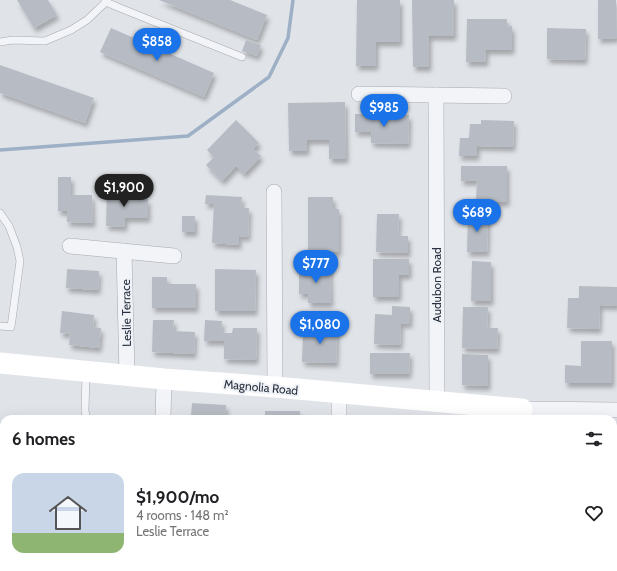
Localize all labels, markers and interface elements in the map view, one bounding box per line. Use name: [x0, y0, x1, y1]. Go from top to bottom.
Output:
pin: $858: [133, 28, 181, 62]
text: $858: [142, 33, 172, 49]
pin: $985: [360, 94, 408, 128]
text: $985: [369, 99, 399, 115]
pin: $1,900: [91, 174, 157, 208]
text: $1,900: [104, 179, 144, 195]
pin: $689: [453, 199, 501, 233]
text: $689: [462, 204, 492, 220]
street label: Audubon Road: [429, 247, 444, 323]
pin: $777: [292, 250, 340, 284]
text: $777: [302, 255, 330, 271]
street label: Leslie Terrace: [118, 279, 134, 347]
pin: $1,080: [287, 311, 353, 345]
text: $1,080: [299, 316, 341, 332]
street label: Magnolia Road: [223, 376, 299, 398]
icon: filters: [583, 428, 605, 450]
text: 6 homes: [12, 429, 75, 449]
text: $1,900/mo: [136, 487, 219, 507]
icon: home: [44, 489, 92, 537]
icon: heart: [583, 502, 605, 524]
text: 4 rooms · 148 m²: [136, 507, 229, 523]
text: Leslie Terrace: [136, 523, 209, 539]

